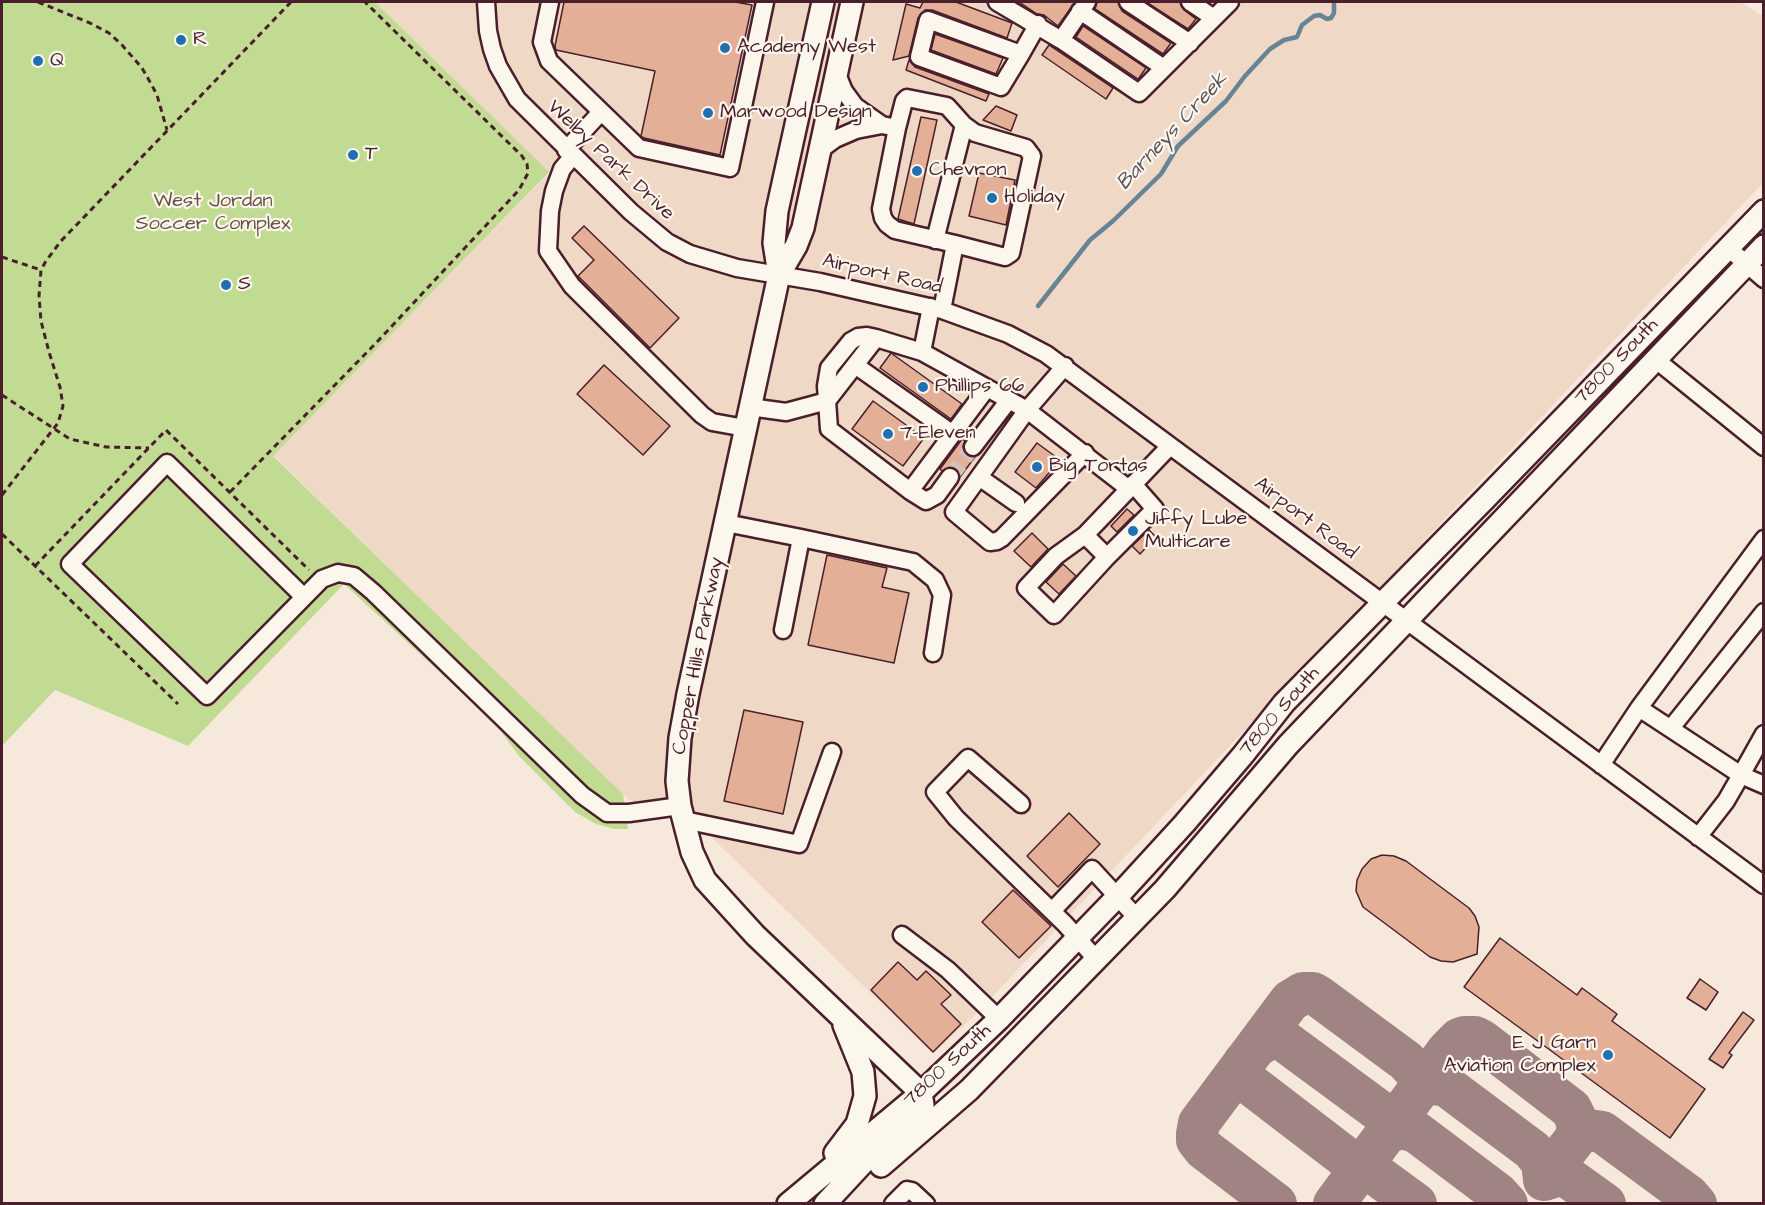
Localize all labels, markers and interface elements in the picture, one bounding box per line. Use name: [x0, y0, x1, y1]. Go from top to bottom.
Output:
place label: R: [193, 28, 207, 52]
marker: R: [174, 33, 188, 47]
place label: Academy West: [737, 36, 876, 60]
marker: Academy West: [718, 41, 732, 55]
place label: Q: [50, 49, 64, 73]
marker: Q: [31, 54, 45, 68]
water label: Barneys Creek: [1112, 68, 1234, 196]
street label: Welby Park Drive: [541, 96, 679, 226]
place label: Marwood Design: [720, 101, 872, 125]
marker: Marwood Design: [701, 106, 715, 120]
place label: T: [365, 143, 377, 167]
marker: T: [346, 148, 360, 162]
place label: Chevron: [929, 159, 1007, 183]
marker: Chevron: [910, 164, 924, 178]
place label: Holiday: [1004, 186, 1065, 210]
park label: West Jordan Soccer Complex: [136, 190, 290, 237]
marker: Holiday: [985, 191, 999, 205]
street label: Airport Road: [820, 250, 944, 300]
place label: S: [238, 273, 251, 297]
marker: S: [219, 278, 233, 292]
street label: 7800 South: [1570, 314, 1664, 410]
place label: Phillips 66: [935, 375, 1024, 399]
marker: Phillips 66: [916, 380, 930, 394]
place label: 7-Eleven: [900, 422, 976, 446]
marker: 7-Eleven: [881, 427, 895, 441]
place label: Big Tortas: [1049, 455, 1148, 479]
marker: Big Tortas: [1030, 460, 1044, 474]
street label: Airport Road: [1249, 473, 1361, 565]
place label: Jiffy Lube Multicare: [1145, 508, 1247, 555]
marker: Jiffy Lube Multicare: [1126, 524, 1140, 538]
street label: Copper Hills Parkway: [668, 555, 730, 757]
street label: 7800 South: [1235, 662, 1325, 762]
street label: 7800 South: [899, 1019, 997, 1113]
place label: E J Garn Aviation Complex: [1444, 1032, 1596, 1079]
marker: E J Garn Aviation Complex: [1601, 1048, 1615, 1062]

